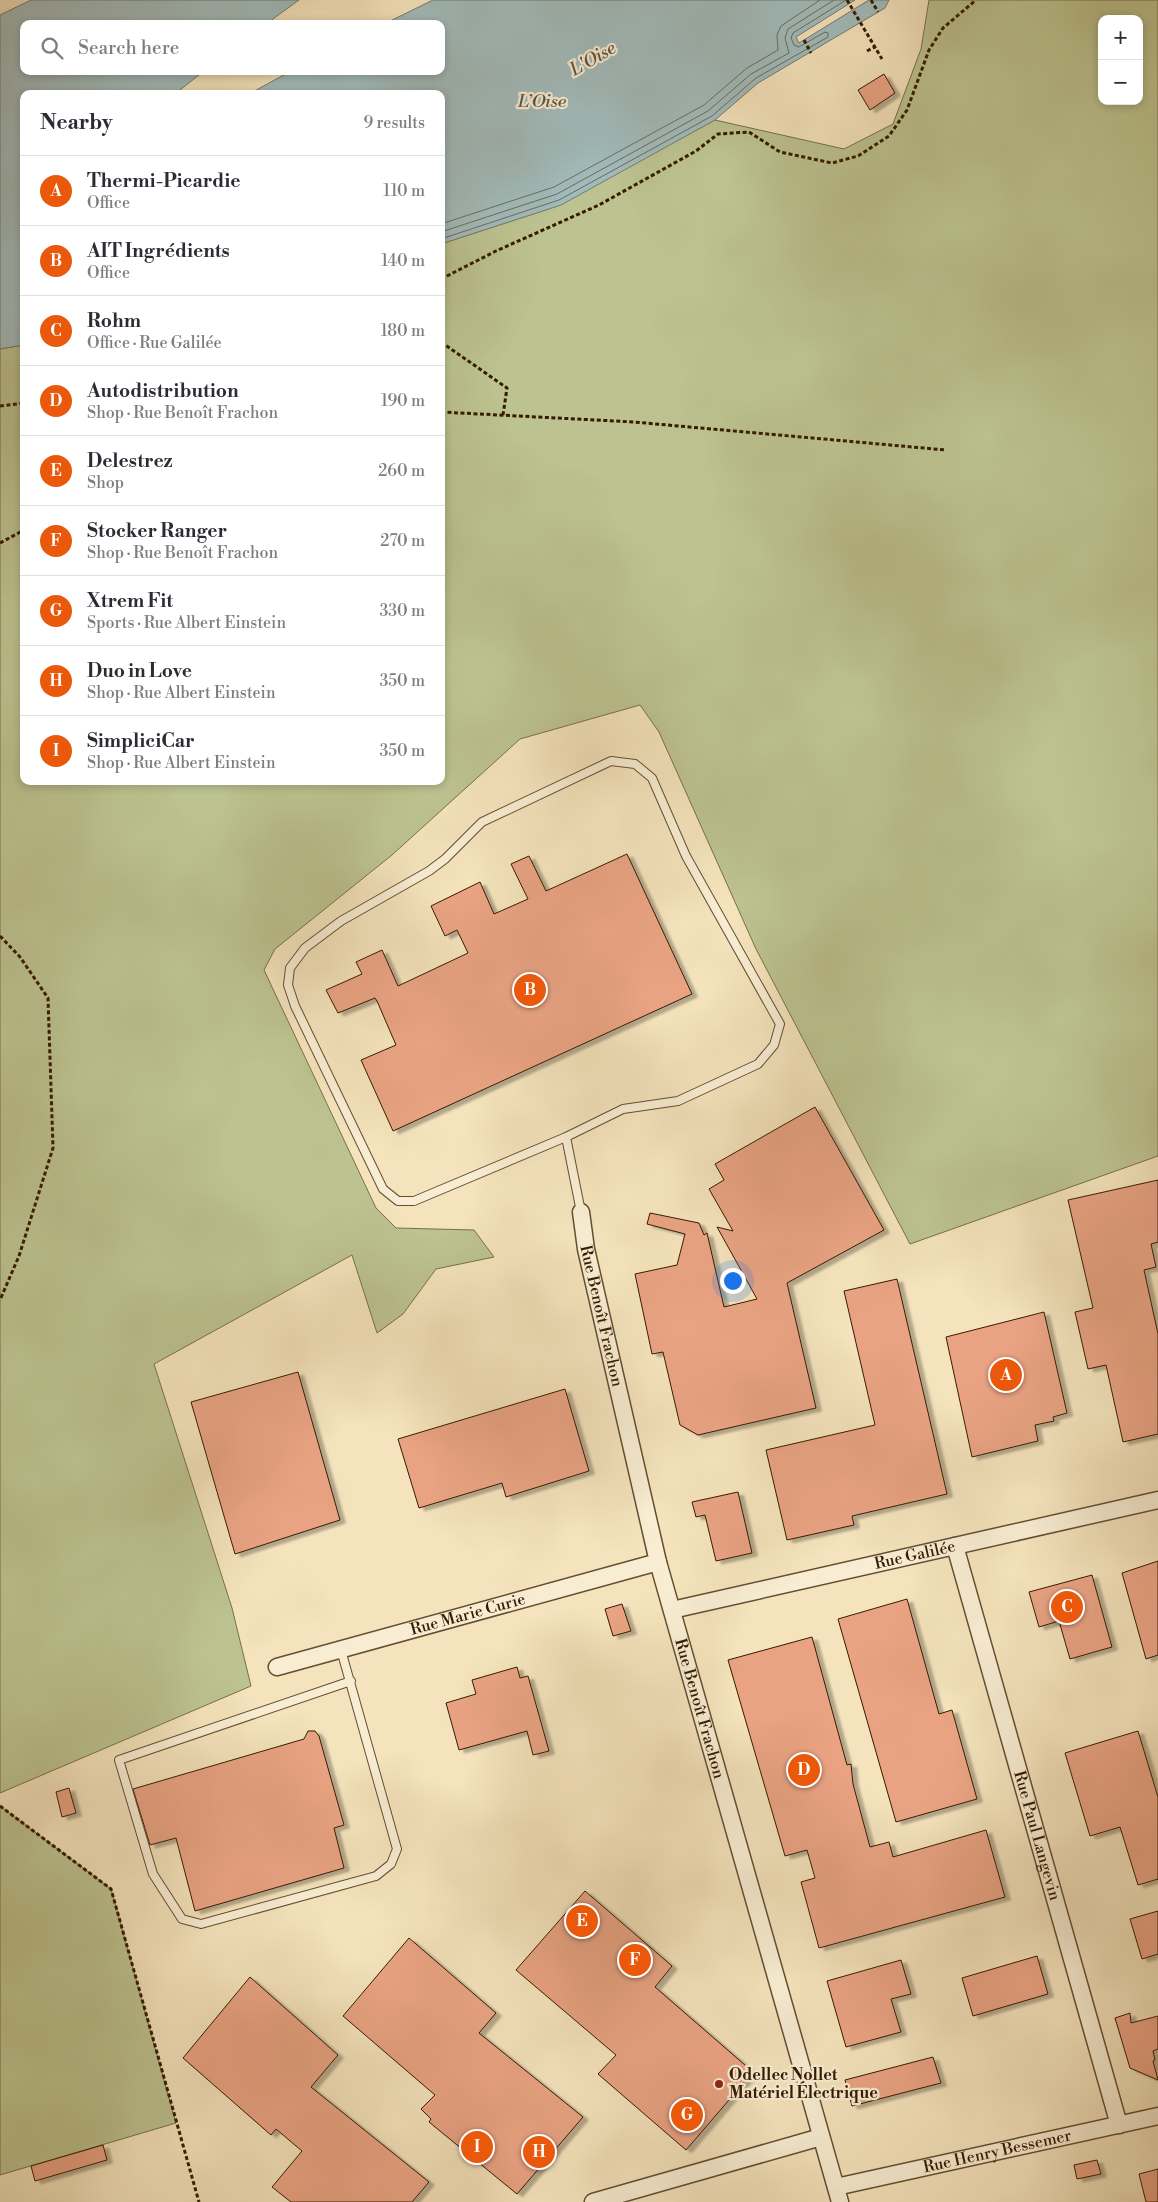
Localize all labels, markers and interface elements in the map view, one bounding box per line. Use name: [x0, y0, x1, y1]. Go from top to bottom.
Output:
map controls: [1098, 15, 1143, 105]
button: +: [1098, 15, 1143, 60]
search box: [20, 20, 445, 75]
icon: search: [38, 34, 66, 62]
text: Search here: [78, 36, 179, 60]
water label: L'Oise: [565, 36, 621, 82]
button: −: [1098, 60, 1143, 105]
water label: L’Oise: [517, 90, 567, 113]
text: Nearby: [40, 110, 113, 136]
text: 9 results: [364, 113, 425, 133]
text: Thermi-Picardie: [87, 169, 241, 193]
text: A: [50, 181, 62, 201]
text: 110 m: [383, 181, 425, 201]
text: Office: [87, 193, 130, 213]
text: AIT Ingrédients: [87, 239, 230, 263]
text: B: [50, 251, 62, 271]
text: 140 m: [381, 251, 425, 271]
text: Office: [87, 263, 130, 283]
text: Rohm: [87, 309, 141, 333]
text: C: [50, 321, 62, 341]
text: 180 m: [381, 321, 425, 341]
text: Office · Rue Galilée: [87, 333, 222, 353]
text: Autodistribution: [87, 379, 239, 403]
text: D: [50, 391, 62, 411]
text: 190 m: [381, 391, 425, 411]
text: Shop · Rue Benoît Frachon: [87, 403, 278, 423]
text: Delestrez: [87, 449, 173, 473]
text: E: [50, 461, 62, 481]
text: 260 m: [378, 461, 425, 481]
text: Shop: [87, 473, 124, 493]
text: Stocker Ranger: [87, 519, 227, 543]
text: F: [50, 531, 62, 551]
text: 270 m: [380, 531, 425, 551]
text: Shop · Rue Benoît Frachon: [87, 543, 278, 563]
text: Xtrem Fit: [87, 589, 173, 613]
text: G: [50, 601, 62, 621]
text: 330 m: [379, 601, 425, 621]
text: Sports · Rue Albert Einstein: [87, 613, 286, 633]
text: Duo in Love: [87, 659, 192, 683]
text: H: [49, 671, 63, 691]
text: 350 m: [379, 671, 425, 691]
text: Shop · Rue Albert Einstein: [87, 683, 275, 703]
text: SimpliciCar: [87, 729, 195, 753]
text: I: [53, 741, 59, 761]
text: 350 m: [379, 741, 425, 761]
text: Shop · Rue Albert Einstein: [87, 753, 275, 773]
pin: B: [514, 971, 546, 1009]
street label: Rue Benoît Frachon: [575, 1243, 627, 1389]
your location: [720, 1268, 746, 1294]
pin: A: [990, 1356, 1022, 1394]
street label: Rue Galilée: [872, 1536, 957, 1574]
pin: C: [1051, 1588, 1083, 1626]
street label: Rue Marie Curie: [408, 1589, 528, 1640]
street label: Rue Benoît Frachon: [670, 1636, 729, 1782]
pin: D: [788, 1751, 820, 1789]
street label: Rue Paul Langevin: [1009, 1768, 1065, 1903]
pin: E: [566, 1902, 598, 1940]
pin: F: [619, 1941, 651, 1979]
place label: Odellec Nollet Matériel Électrique: [729, 2065, 878, 2103]
marker: Odellec Nollet Matériel Électrique: [713, 2078, 725, 2090]
pin: G: [671, 2096, 703, 2134]
street label: Rue Henry Bessemer: [921, 2125, 1073, 2178]
pin: I: [461, 2128, 493, 2166]
pin: H: [523, 2133, 555, 2171]

